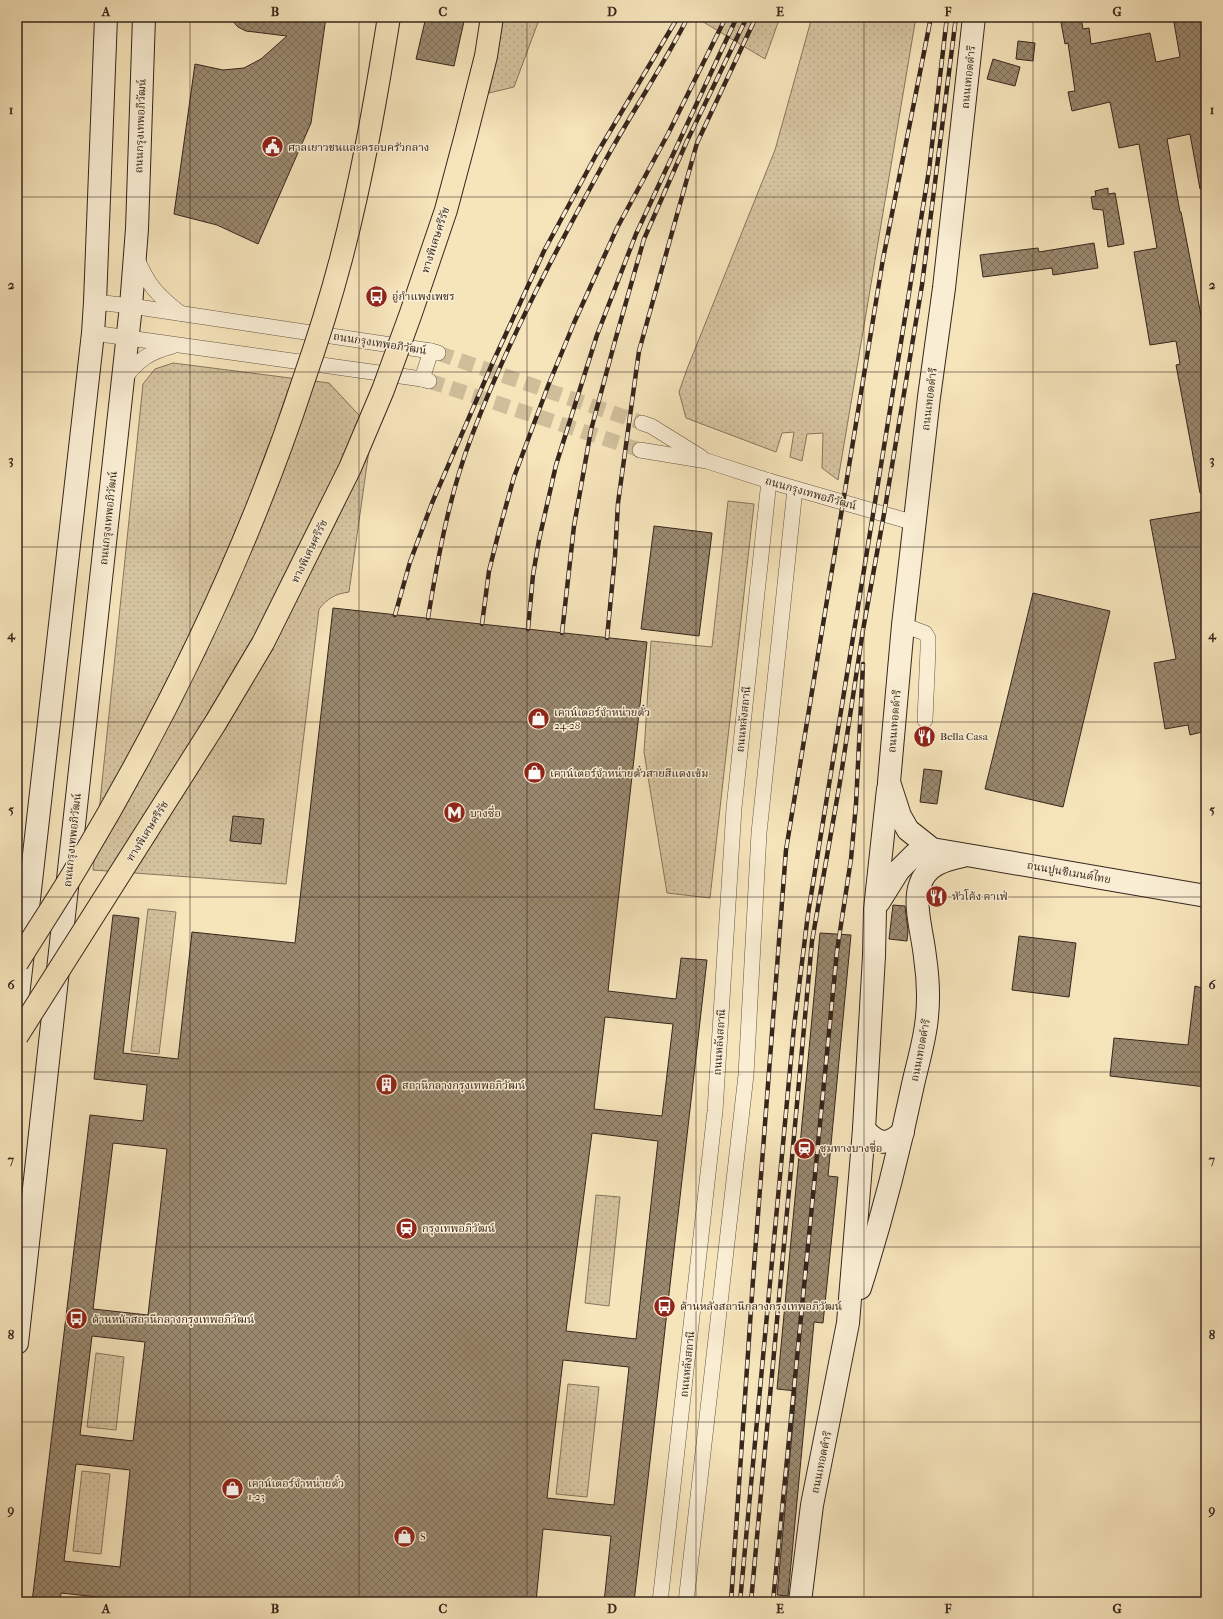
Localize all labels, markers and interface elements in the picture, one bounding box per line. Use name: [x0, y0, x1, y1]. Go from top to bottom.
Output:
text: A: [101, 4, 111, 19]
text: B: [271, 4, 280, 19]
text: C: [439, 4, 448, 19]
text: D: [607, 4, 617, 19]
text: E: [776, 4, 784, 19]
text: F: [944, 4, 952, 19]
text: G: [1112, 4, 1122, 19]
street label: ถนนเทอดดำริ: [959, 45, 978, 109]
street label: ถนนกรุงเทพอภิวัฒน์: [132, 79, 150, 173]
text: 1: [9, 102, 14, 117]
text: 1: [1210, 102, 1215, 117]
public building icon: ศาลเยาวชนและครอบครัวกลาง: [260, 134, 286, 160]
place label: ศาลเยาวชนและครอบครัวกลาง: [288, 141, 429, 154]
street label: ทางพิเศษศรีรัช: [419, 205, 452, 275]
text: 2: [8, 277, 15, 292]
text: 2: [1209, 277, 1216, 292]
bus stop icon: อู่กำแพงเพชร: [364, 283, 390, 309]
place label: อู่กำแพงเพชร: [392, 290, 455, 303]
street label: ถนนกรุงเทพอภิวัฒน์: [332, 330, 427, 358]
street label: ถนนเทอดดำริ: [919, 367, 940, 431]
text: 3: [8, 452, 14, 468]
text: 3: [1209, 452, 1215, 468]
street label: ถนนกรุงเทพอภิวัฒน์: [97, 471, 121, 566]
street label: ถนนกรุงเทพอภิวัฒน์: [763, 474, 858, 514]
street label: ทางพิเศษศรีรัช: [288, 517, 330, 585]
text: 4: [6, 627, 16, 643]
text: 4: [1207, 627, 1217, 643]
street label: ถนนหลังสถานี: [734, 685, 753, 753]
street label: ถนนเทอดดำริ: [885, 689, 904, 753]
place label: เคาน์เตอร์จำหน่ายตั๋ว 24-28: [554, 704, 650, 732]
shop icon: เคาน์เตอร์จำหน่ายตั๋ว 24-28: [525, 705, 551, 731]
restaurant icon: Bella Casa: [911, 723, 937, 749]
place label: Bella Casa: [940, 730, 989, 743]
shop icon: เคาน์เตอร์จำหน่ายตั๋วสายสีแดงเข้ม: [521, 760, 547, 786]
place label: เคาน์เตอร์จำหน่ายตั๋วสายสีแดงเข้ม: [550, 765, 708, 780]
street label: ถนนกรุงเทพอภิวัฒน์: [61, 793, 85, 888]
street label: ทางพิเศษศรีรัช: [124, 799, 171, 864]
metro station icon: บางซื่อ: [442, 800, 468, 826]
text: 5: [8, 802, 14, 817]
text: 5: [1209, 802, 1215, 817]
place label: บางซื่อ: [470, 805, 501, 820]
street label: ถนนปูนซิเมนต์ไทย: [1026, 858, 1112, 886]
restaurant icon: หัวโค้ง คาเฟ่: [924, 883, 950, 909]
place label: หัวโค้ง คาเฟ่: [952, 889, 1008, 903]
text: 6: [7, 977, 15, 992]
text: 6: [1208, 977, 1216, 992]
street label: ถนนหลังสถานี: [711, 1008, 728, 1076]
street label: ถนนเทอดดำริ: [908, 1018, 933, 1083]
building icon: สถานีกลางกรุงเทพอภิวัฒน์: [373, 1072, 399, 1098]
place label: สถานีกลางกรุงเทพอภิวัฒน์: [402, 1079, 525, 1093]
station icon: ชุมทางบางซื่อ: [792, 1135, 818, 1161]
place label: ชุมทางบางซื่อ: [820, 1140, 883, 1156]
text: 7: [7, 1152, 15, 1167]
text: 7: [1208, 1152, 1216, 1167]
station icon: กรุงเทพอภิวัฒน์: [394, 1215, 420, 1241]
place label: กรุงเทพอภิวัฒน์: [422, 1222, 495, 1236]
bus stop icon: ด้านหลังสถานีกลางกรุงเทพอภิวัฒน์: [651, 1293, 677, 1319]
place label: ด้านหลังสถานีกลางกรุงเทพอภิวัฒน์: [680, 1300, 842, 1314]
bus stop icon: ด้านหน้าสถานีกลางกรุงเทพอภิวัฒน์: [64, 1306, 90, 1332]
place label: ด้านหน้าสถานีกลางกรุงเทพอภิวัฒน์: [92, 1313, 254, 1327]
text: 8: [8, 1327, 15, 1342]
text: 8: [1209, 1327, 1216, 1342]
street label: ถนนหลังสถานี: [678, 1330, 697, 1398]
street label: ถนนเทอดดำริ: [809, 1430, 834, 1495]
place label: เคาน์เตอร์จำหน่ายตั๋ว 1-23: [248, 1475, 344, 1503]
shop icon: เคาน์เตอร์จำหน่ายตั๋ว 1-23: [220, 1476, 246, 1502]
text: 9: [7, 1502, 15, 1518]
text: 9: [1208, 1502, 1216, 1518]
shop icon: S: [392, 1523, 418, 1549]
place label: S: [420, 1530, 426, 1543]
text: A: [101, 1601, 111, 1616]
text: B: [271, 1601, 280, 1616]
text: C: [439, 1601, 448, 1616]
text: D: [607, 1601, 617, 1616]
text: E: [776, 1601, 784, 1616]
text: F: [944, 1601, 952, 1616]
text: G: [1112, 1601, 1122, 1616]

